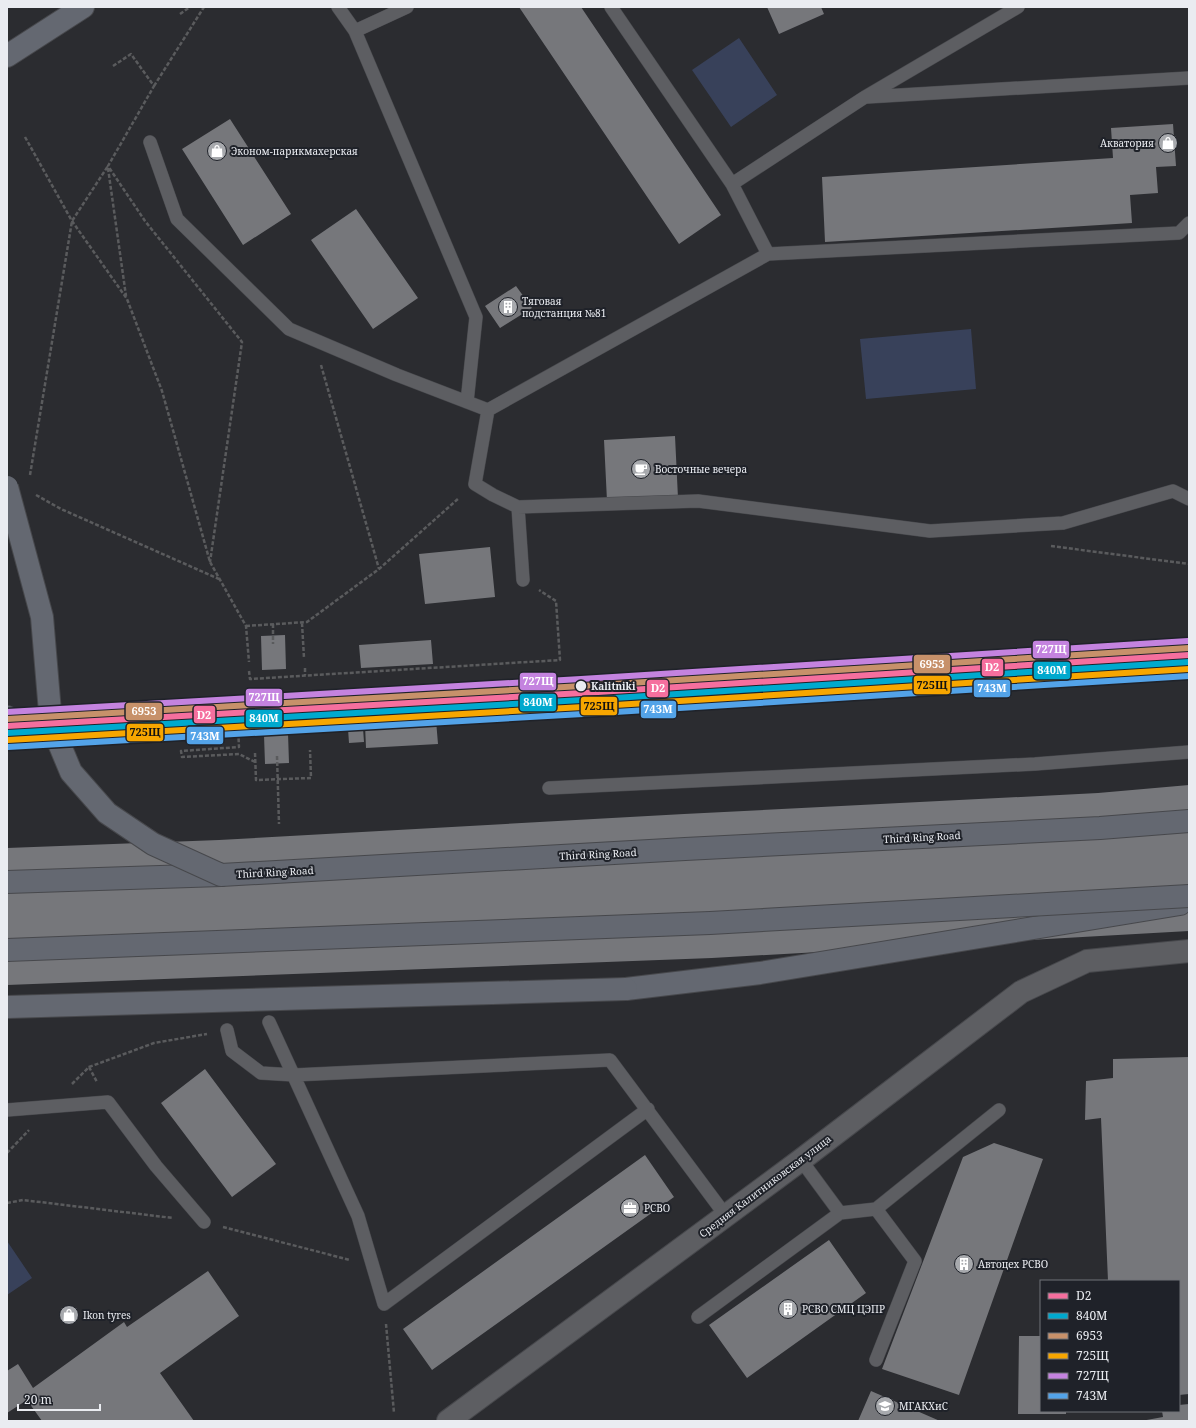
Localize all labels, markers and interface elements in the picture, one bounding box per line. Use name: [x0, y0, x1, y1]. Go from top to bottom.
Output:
shop icon: Акватория: [1157, 132, 1179, 154]
place label: Акватория: [1100, 136, 1154, 150]
shop icon: Эконом-парикмахерская: [206, 140, 228, 162]
place label: Эконом-парикмахерская: [231, 144, 358, 158]
place label: Тяговая подстанция №81: [522, 294, 606, 320]
building icon: Тяговая подстанция №81: [497, 296, 519, 318]
cafe icon: Восточные вечера: [630, 458, 652, 480]
place label: Восточные вечера: [655, 462, 747, 476]
line badge: 727Щ: [1032, 640, 1070, 659]
text: 727Щ: [1035, 641, 1067, 656]
line badge: 6953: [913, 654, 951, 674]
text: 6953: [920, 656, 944, 671]
line badge: D2: [981, 658, 1004, 677]
text: D2: [985, 659, 999, 674]
line badge: 840М: [1033, 661, 1071, 680]
text: 840М: [1037, 662, 1067, 677]
line badge: 727Щ: [519, 672, 557, 691]
text: 727Щ: [522, 673, 554, 688]
line badge: 725Щ: [913, 675, 951, 695]
text: 725Щ: [916, 677, 948, 692]
marker: Kalitniki: [574, 679, 588, 693]
place label: Kalitniki: [591, 679, 636, 693]
line badge: D2: [646, 679, 669, 698]
line badge: 743М: [973, 679, 1011, 698]
text: D2: [651, 680, 665, 695]
text: 743М: [977, 680, 1007, 695]
line badge: 727Щ: [245, 688, 283, 707]
text: 727Щ: [248, 689, 280, 704]
line badge: 840М: [519, 693, 557, 712]
text: 840М: [523, 694, 553, 709]
line badge: 725Щ: [580, 696, 618, 716]
text: 725Щ: [583, 698, 615, 713]
line badge: 743М: [640, 700, 677, 719]
text: 743М: [643, 701, 673, 716]
line badge: 6953: [125, 702, 163, 721]
text: 6953: [132, 703, 156, 718]
line badge: D2: [193, 705, 216, 724]
text: D2: [197, 707, 211, 722]
line badge: 840М: [245, 709, 283, 728]
text: 840М: [249, 710, 279, 725]
line badge: 725Щ: [126, 723, 164, 742]
text: 725Щ: [129, 724, 161, 739]
line badge: 743М: [186, 726, 224, 745]
text: 743М: [190, 728, 220, 743]
street label: Third Ring Road: [883, 828, 961, 846]
street label: Third Ring Road: [559, 845, 637, 863]
street label: Third Ring Road: [236, 863, 314, 881]
street label: Средняя Калитниковская улица: [696, 1131, 834, 1240]
office icon: РСВО: [619, 1197, 641, 1219]
place label: РСВО: [644, 1201, 670, 1215]
building icon: Автоцех РСВО: [953, 1253, 975, 1275]
place label: Автоцех РСВО: [978, 1257, 1048, 1271]
legend: [1040, 1280, 1180, 1412]
text: D2: [1076, 1287, 1091, 1304]
building icon: РСВО СМЦ ЦЭПР: [777, 1298, 799, 1320]
place label: РСВО СМЦ ЦЭПР: [802, 1302, 885, 1316]
shop icon: Ikon tyres: [58, 1304, 80, 1326]
text: 840М: [1076, 1307, 1108, 1324]
place label: Ikon tyres: [83, 1308, 131, 1322]
text: 6953: [1076, 1327, 1103, 1344]
text: 725Щ: [1076, 1347, 1109, 1364]
text: 727Щ: [1076, 1367, 1109, 1384]
scale bar: [18, 1386, 100, 1412]
text: 743М: [1076, 1387, 1108, 1404]
text: 20 m: [24, 1391, 52, 1408]
school or university icon: МГАКХиС: [874, 1395, 896, 1417]
place label: МГАКХиС: [899, 1399, 948, 1413]

